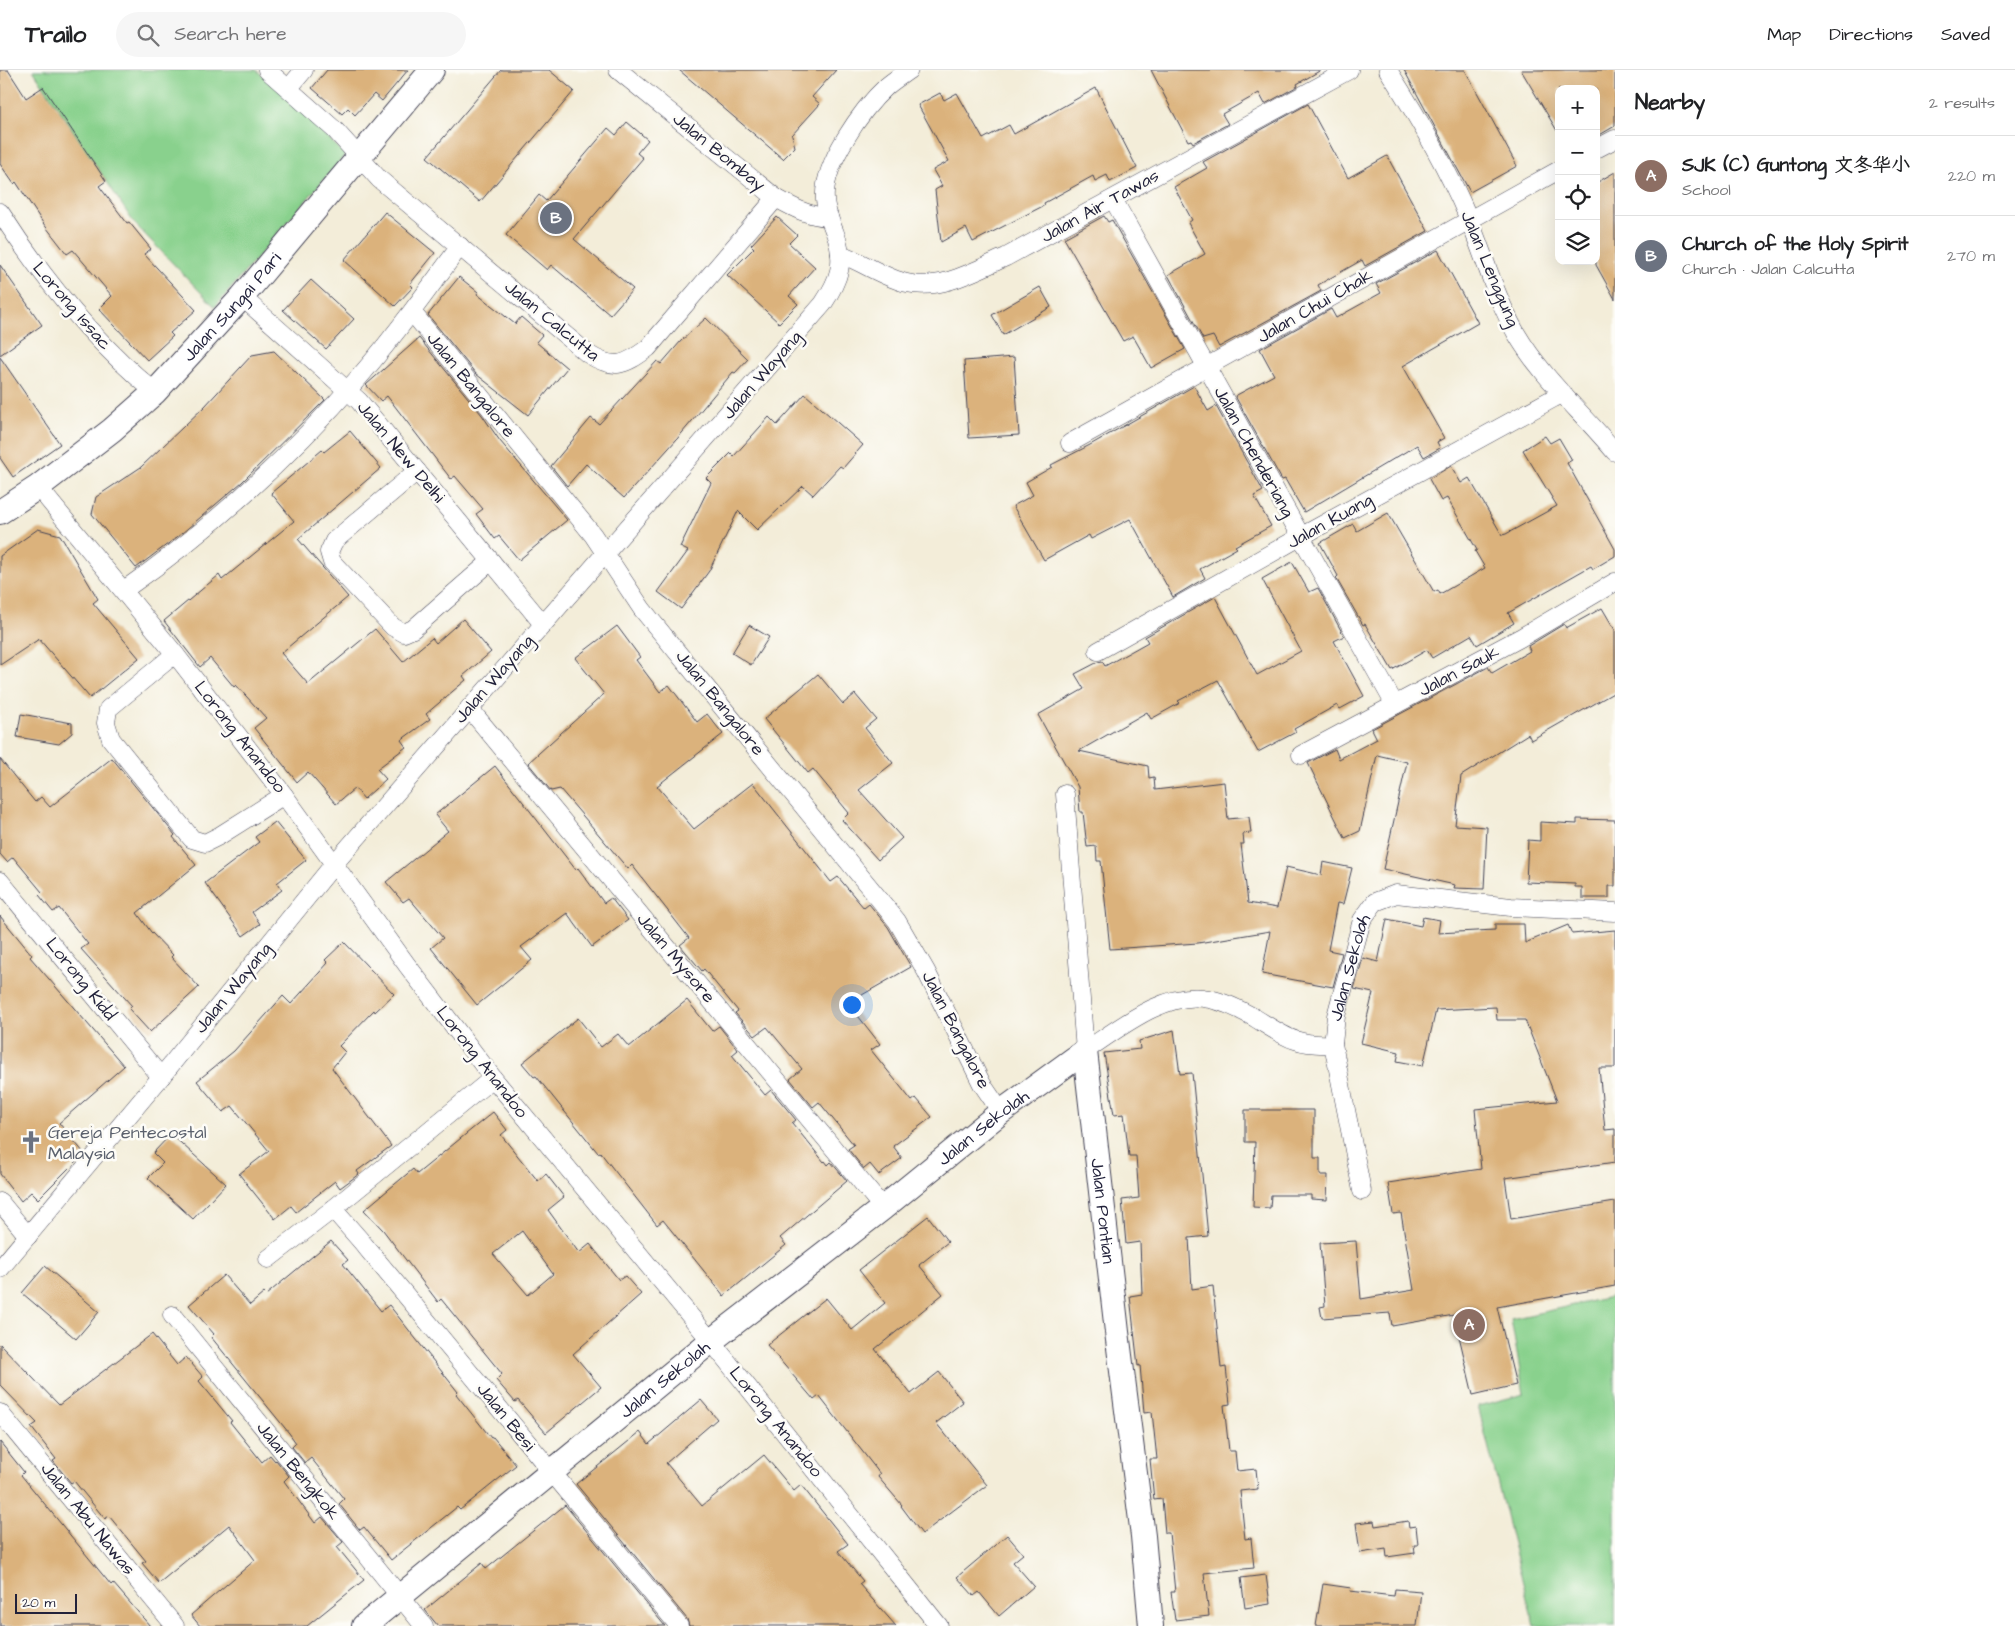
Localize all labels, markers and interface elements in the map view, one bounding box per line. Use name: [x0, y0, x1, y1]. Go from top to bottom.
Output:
search box: [116, 12, 466, 57]
text: Trailo: [25, 18, 86, 52]
icon: search: [134, 21, 162, 49]
text: Search here: [174, 21, 286, 48]
text: Map: [1767, 22, 1801, 47]
text: Directions: [1829, 22, 1913, 47]
text: Saved: [1941, 22, 1990, 47]
map controls: [1555, 85, 1600, 265]
button: +: [1555, 85, 1600, 130]
text: Nearby: [1635, 88, 1705, 117]
text: 2 results: [1929, 92, 1995, 114]
street label: Jalan Bombay: [667, 107, 771, 198]
button: −: [1555, 130, 1600, 175]
text: SJK (C) Guntong 文冬华小: [1682, 152, 1910, 179]
street label: Jalan Air Tawas: [1036, 163, 1164, 249]
text: A: [1646, 165, 1656, 187]
text: 220 m: [1948, 165, 1995, 187]
button: locate: [1555, 175, 1600, 220]
text: School: [1682, 179, 1731, 201]
pin: B: [540, 199, 572, 237]
street label: Jalan Lenggung: [1453, 207, 1526, 331]
button: layers: [1555, 220, 1600, 265]
text: Church of the Holy Spirit: [1682, 231, 1909, 258]
text: B: [1645, 245, 1657, 267]
text: 270 m: [1947, 245, 1995, 267]
street label: Jalan Sungai Pari: [177, 247, 287, 367]
street label: Lorong Issac: [26, 256, 117, 356]
text: Church · Jalan Calcutta: [1682, 258, 1854, 280]
street label: Jalan Chui Chak: [1253, 263, 1377, 349]
street label: Jalan Calcutta: [499, 275, 605, 367]
street label: Jalan Wayang: [716, 325, 808, 425]
street label: Jalan Bangalore: [420, 327, 521, 444]
street label: Jalan Chenderiang: [1207, 382, 1300, 523]
street label: Jalan New Delhi: [351, 396, 451, 508]
street label: Jalan Kuang: [1283, 487, 1378, 556]
street label: Jalan Wayang: [448, 629, 540, 729]
street label: Jalan Sauk: [1414, 639, 1504, 703]
street label: Jalan Bangalore: [669, 645, 770, 762]
street label: Lorong Anandoo: [187, 676, 292, 799]
street label: Jalan Sekolah: [1323, 907, 1376, 1024]
street label: Jalan Mysore: [630, 908, 721, 1009]
street label: Lorong Kidd: [39, 932, 122, 1026]
street label: Jalan Wayang: [189, 937, 278, 1039]
street label: Jalan Bangalore: [915, 967, 997, 1094]
your location: [839, 992, 865, 1018]
street label: Lorong Anandoo: [429, 1001, 534, 1124]
street label: Jalan Sekolah: [932, 1083, 1034, 1171]
place label: Gereja Pentecostal Malaysia: [48, 1120, 207, 1167]
church icon: Gereja Pentecostal Malaysia: [18, 1129, 44, 1155]
street label: Jalan Pontian: [1085, 1157, 1122, 1265]
pin: A: [1453, 1306, 1485, 1344]
street label: Jalan Sekolah: [614, 1334, 715, 1424]
street label: Lorong Anandoo: [723, 1361, 829, 1483]
street label: Jalan Besi: [471, 1378, 541, 1457]
street label: Jalan Bengkok: [250, 1417, 345, 1526]
street label: Jalan Abu Nawas: [35, 1457, 141, 1581]
scale bar: [15, 1591, 78, 1614]
text: 20 m: [22, 1593, 55, 1613]

